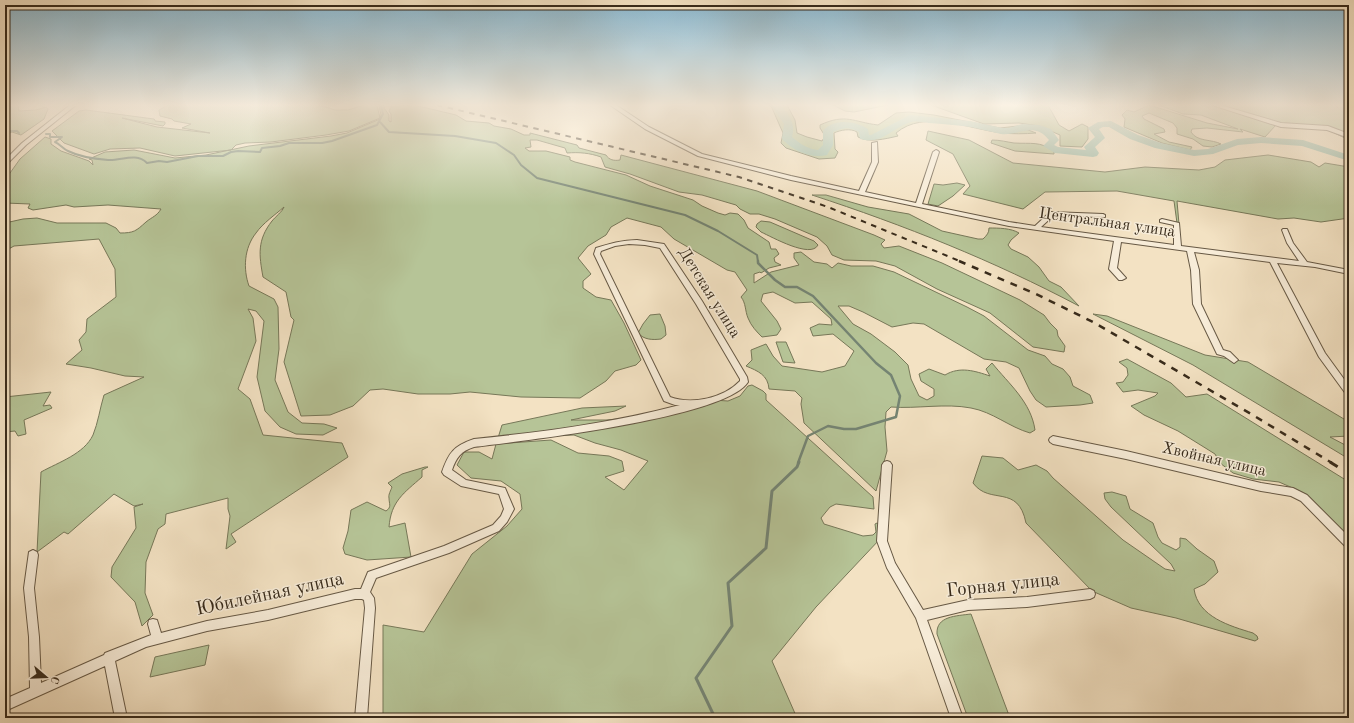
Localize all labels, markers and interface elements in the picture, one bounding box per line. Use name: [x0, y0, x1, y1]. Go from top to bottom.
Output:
street label: Центральная улица: [1038, 205, 1176, 241]
street label: Детская улица: [675, 245, 743, 341]
street label: Хвойная улица: [1160, 440, 1268, 480]
street label: Юбилейная улица: [194, 570, 346, 620]
street label: Горная улица: [945, 571, 1061, 601]
north arrow: [26, 657, 66, 697]
text: С: [48, 675, 60, 685]

